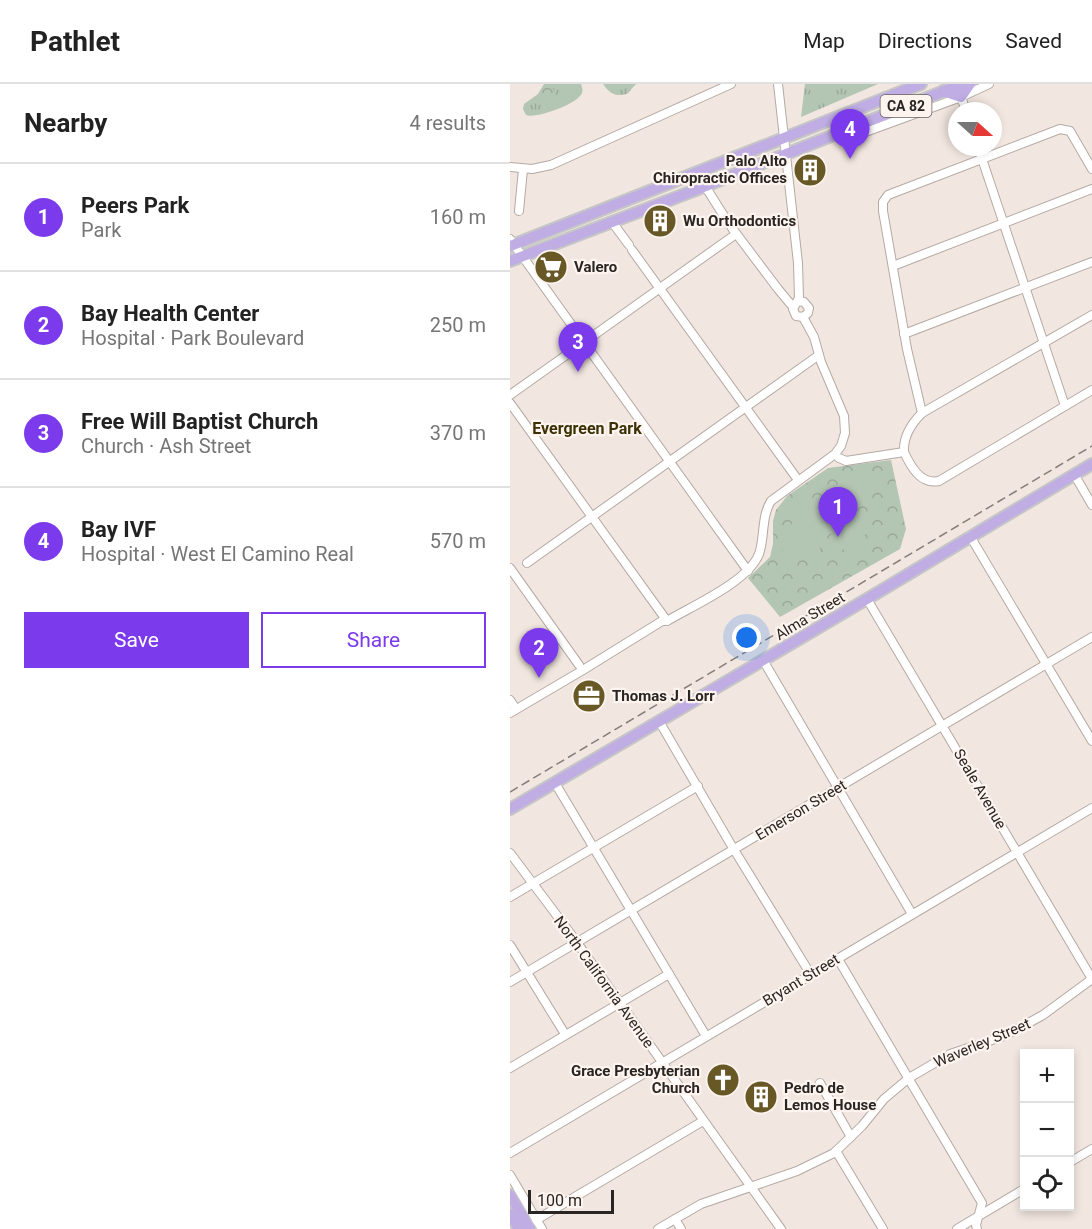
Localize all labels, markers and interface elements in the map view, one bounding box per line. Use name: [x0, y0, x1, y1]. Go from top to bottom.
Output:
text: Pathlet: [30, 25, 120, 58]
text: Map: [803, 29, 845, 53]
text: Directions: [878, 29, 972, 53]
text: Saved: [1005, 29, 1062, 53]
road number: CA 82: [880, 95, 932, 117]
north arrow: [948, 102, 1002, 156]
text: Nearby: [24, 108, 107, 138]
pin: 4: [830, 110, 870, 159]
text: 4 results: [410, 111, 486, 135]
place label: Palo Alto Chiropractic Offices: [653, 152, 787, 187]
building icon: Palo Alto Chiropractic Offices: [792, 152, 828, 188]
text: Peers Park: [81, 193, 189, 218]
building icon: Wu Orthodontics: [642, 203, 678, 239]
text: 1: [38, 205, 49, 229]
text: 160 m: [430, 205, 486, 229]
place label: Wu Orthodontics: [683, 212, 796, 230]
text: Park: [81, 218, 121, 242]
supermarket icon: Valero: [533, 249, 569, 285]
place label: Valero: [574, 258, 617, 276]
text: Bay Health Center: [81, 301, 259, 326]
text: 2: [38, 313, 49, 337]
text: 250 m: [430, 313, 486, 337]
pin: 3: [558, 322, 598, 372]
text: Hospital · Park Boulevard: [81, 326, 304, 350]
text: Free Will Baptist Church: [81, 409, 318, 434]
district label: Evergreen Park: [532, 419, 642, 438]
text: 3: [38, 421, 49, 445]
text: 370 m: [430, 421, 486, 445]
text: Church · Ash Street: [81, 434, 251, 458]
pin: 1: [818, 488, 858, 537]
text: Bay IVF: [81, 517, 156, 542]
text: 4: [38, 529, 49, 553]
text: 570 m: [430, 529, 486, 553]
text: Hospital · West El Camino Real: [81, 542, 354, 566]
street label: Alma Street: [772, 588, 848, 644]
button: Save: [24, 612, 249, 668]
button: Share: [261, 612, 486, 668]
your location: [732, 623, 761, 652]
pin: 2: [519, 628, 558, 678]
office icon: Thomas J. Lorr: [571, 678, 607, 714]
place label: Thomas J. Lorr: [612, 687, 715, 705]
street label: Seale Avenue: [950, 746, 1010, 832]
street label: Emerson Street: [752, 776, 850, 844]
street label: North California Avenue: [550, 913, 658, 1051]
street label: Bryant Street: [759, 950, 843, 1010]
street label: Waverley Street: [931, 1015, 1033, 1071]
map controls: [1020, 1049, 1074, 1211]
button: +: [1020, 1049, 1074, 1103]
place label: Grace Presbyterian Church: [571, 1062, 700, 1097]
church icon: Grace Presbyterian Church: [705, 1062, 741, 1098]
building icon: Pedro de Lemos House: [743, 1079, 779, 1115]
place label: Pedro de Lemos House: [784, 1079, 876, 1114]
button: −: [1020, 1103, 1074, 1157]
button: locate: [1020, 1157, 1074, 1211]
scale bar: [528, 1187, 614, 1214]
text: 100 m: [537, 1191, 582, 1210]

